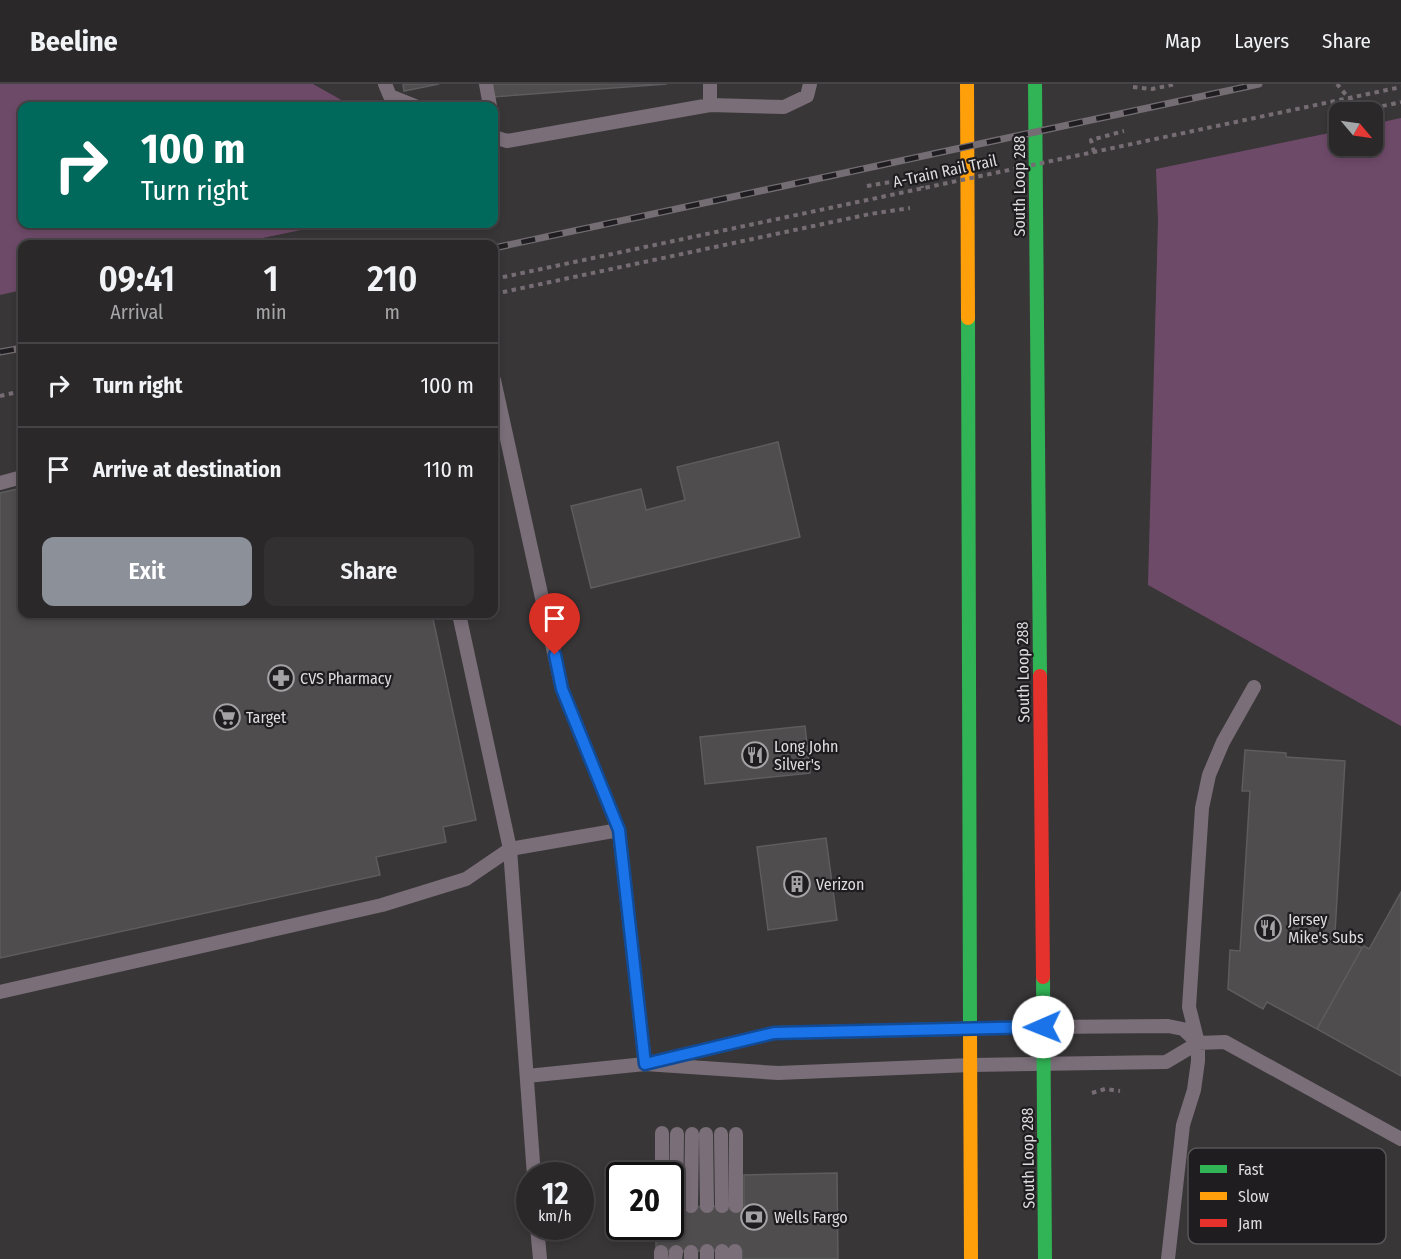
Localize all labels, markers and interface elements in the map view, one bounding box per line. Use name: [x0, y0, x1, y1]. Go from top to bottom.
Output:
text: Beeline: [30, 25, 118, 58]
text: Map: [1165, 28, 1201, 54]
text: Layers: [1234, 28, 1289, 54]
text: Share: [1322, 28, 1371, 54]
north arrow: [1329, 102, 1383, 156]
map controls: [1329, 102, 1383, 156]
text: 100 m: [141, 124, 245, 174]
icon: right: [42, 126, 120, 204]
street label: South Loop 288: [1010, 135, 1029, 237]
street label: A-Train Rail Trail: [891, 151, 999, 191]
text: Turn right: [141, 175, 249, 207]
text: 09:41: [99, 257, 175, 301]
text: 1: [264, 257, 279, 301]
text: 210: [367, 257, 417, 301]
text: Arrival: [110, 300, 163, 324]
text: min: [256, 300, 287, 324]
text: m: [385, 300, 400, 324]
icon: right: [42, 369, 75, 402]
text: Turn right: [93, 372, 182, 399]
text: 100 m: [420, 372, 474, 399]
icon: arrive: [42, 453, 75, 486]
text: Arrive at destination: [93, 456, 281, 483]
text: 110 m: [424, 456, 474, 483]
button: Exit: [42, 537, 252, 606]
button: Share: [264, 537, 474, 606]
pin: [529, 593, 580, 655]
icon: arrive: [538, 602, 571, 635]
street label: South Loop 288: [1013, 621, 1033, 723]
pharmacy icon: CVS Pharmacy: [266, 663, 296, 693]
place label: CVS Pharmacy: [300, 669, 393, 688]
supermarket icon: Target: [212, 702, 242, 732]
place label: Target: [246, 708, 287, 727]
place label: Long John Silver's: [774, 737, 839, 774]
restaurant icon: Long John Silver's: [740, 740, 770, 770]
building icon: Verizon: [782, 869, 812, 899]
place label: Verizon: [816, 875, 864, 894]
place label: Jersey Mike's Subs: [1288, 910, 1364, 947]
restaurant icon: Jersey Mike's Subs: [1253, 913, 1283, 943]
position arrow: [1011, 995, 1075, 1059]
street label: South Loop 288: [1018, 1107, 1038, 1209]
legend: [1188, 1148, 1386, 1244]
text: Fast: [1238, 1160, 1265, 1179]
speed limit sign: 20: [606, 1162, 684, 1240]
text: 12: [542, 1176, 568, 1212]
text: Slow: [1238, 1187, 1269, 1206]
bank icon: Wells Fargo: [739, 1202, 769, 1232]
text: km/h: [538, 1207, 572, 1225]
place label: Wells Fargo: [774, 1208, 848, 1227]
text: Jam: [1238, 1214, 1263, 1233]

